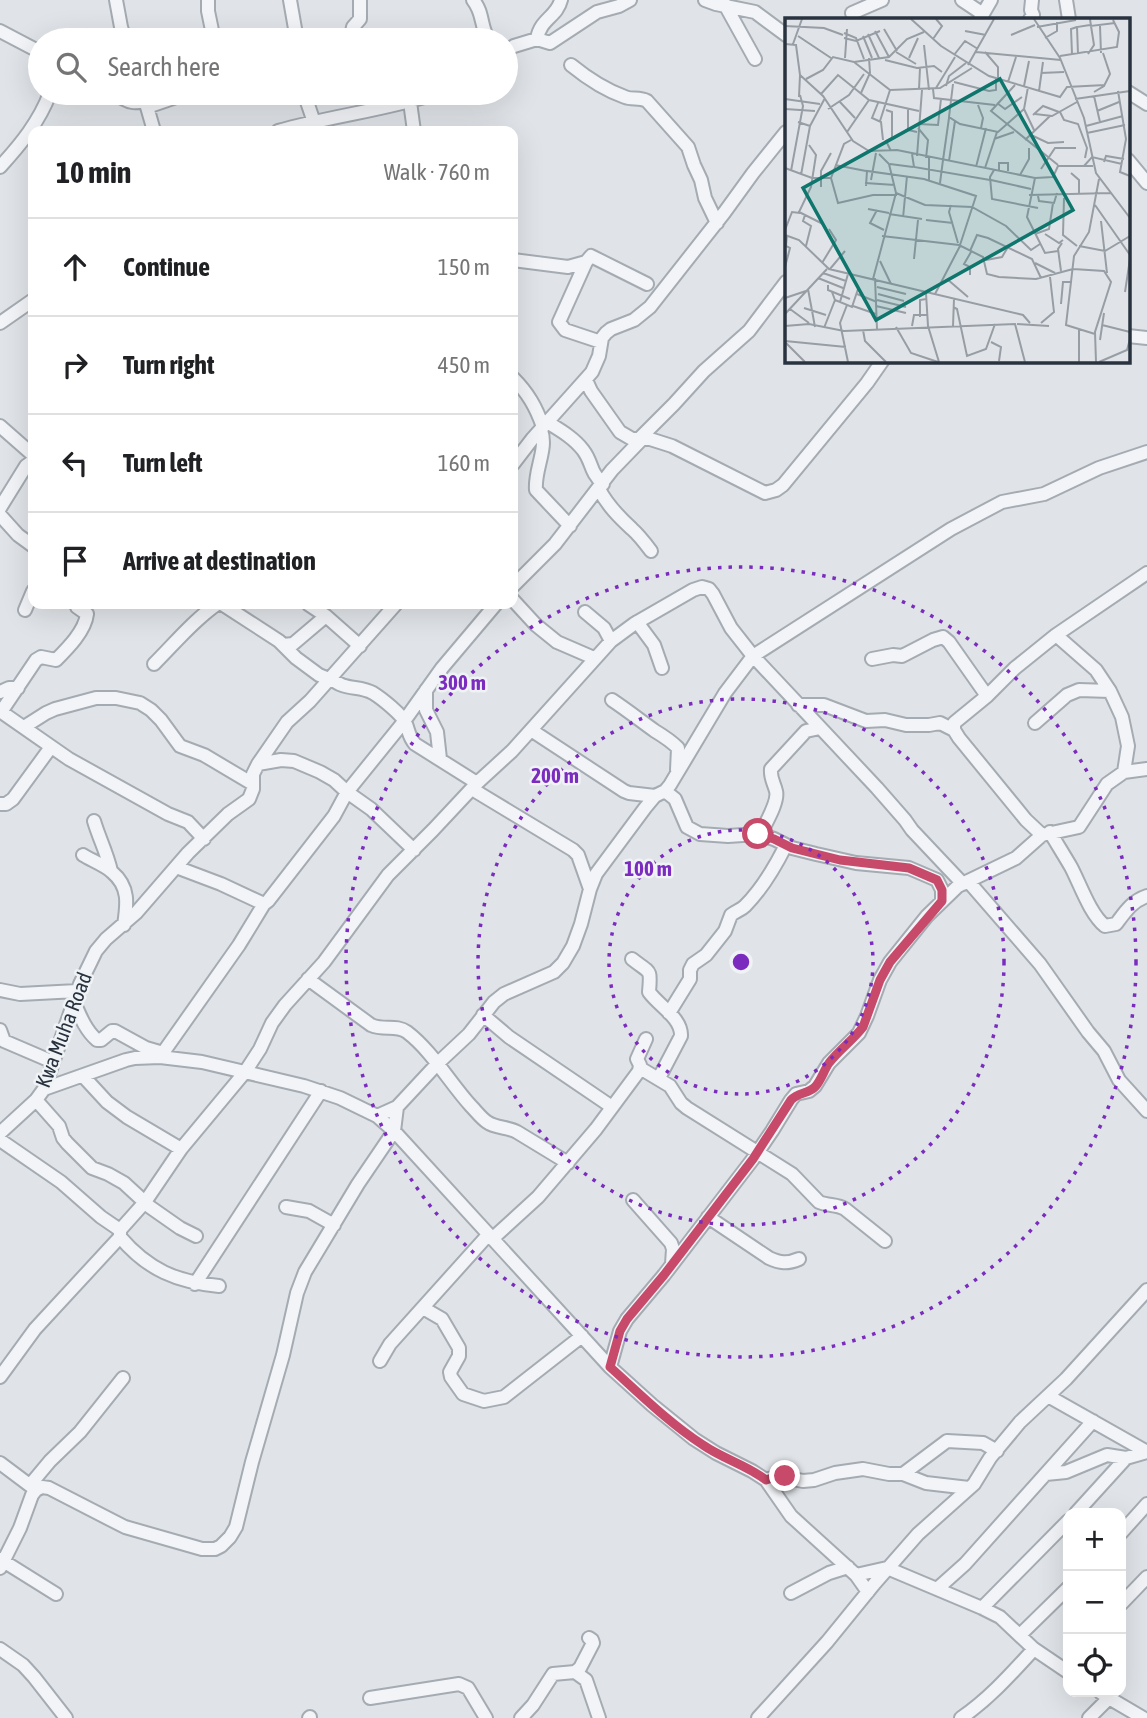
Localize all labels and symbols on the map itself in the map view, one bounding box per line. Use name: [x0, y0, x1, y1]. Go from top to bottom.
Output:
inset map: [785, 18, 1130, 362]
text: 300 m: [438, 670, 486, 694]
text: 200 m: [531, 763, 579, 787]
route start: [742, 818, 773, 849]
text: 100 m: [624, 856, 672, 880]
centre of rings: [729, 950, 753, 974]
street label: Kwa Muha Road: [30, 969, 96, 1091]
route end: [769, 1460, 800, 1491]

